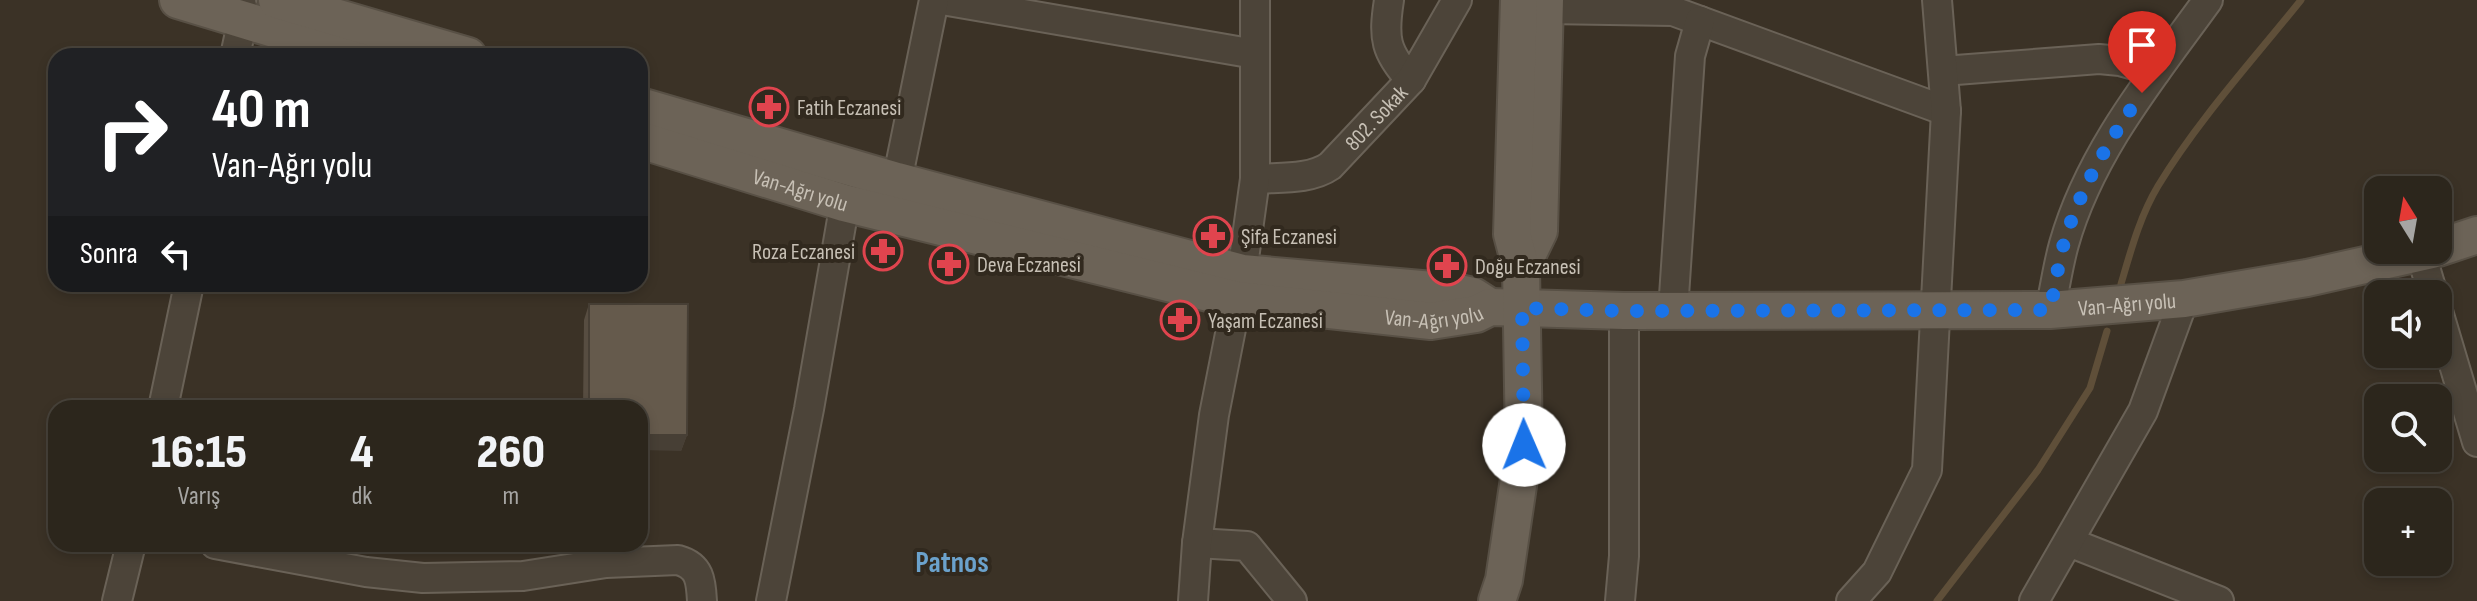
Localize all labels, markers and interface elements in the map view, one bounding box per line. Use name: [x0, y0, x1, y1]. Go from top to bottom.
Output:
pin: [2108, 11, 2176, 93]
icon: arrive: [2120, 23, 2164, 67]
text: 40 m: [212, 77, 311, 144]
street label: 802. Sokak: [1340, 79, 1415, 157]
icon: right: [80, 80, 184, 184]
pharmacy icon: Fatih Eczanesi: [748, 86, 790, 128]
place label: Fatih Eczanesi: [797, 95, 901, 122]
text: Van-Ağrı yolu: [212, 145, 372, 188]
street label: Van-Ağrı yolu: [749, 164, 851, 218]
north arrow: [2364, 176, 2452, 264]
map controls: [2364, 176, 2452, 576]
pharmacy icon: Şifa Eczanesi: [1192, 215, 1234, 257]
place label: Şifa Eczanesi: [1241, 224, 1337, 251]
pharmacy icon: Roza Eczanesi: [862, 230, 904, 272]
icon: left: [154, 232, 198, 276]
text: Sonra: [80, 236, 138, 272]
place label: Roza Eczanesi: [752, 239, 855, 266]
pharmacy icon: Deva Eczanesi: [928, 243, 970, 285]
pharmacy icon: Doğu Eczanesi: [1426, 245, 1468, 287]
place label: Deva Eczanesi: [977, 252, 1081, 279]
place label: Doğu Eczanesi: [1475, 254, 1581, 281]
button: sound: [2364, 280, 2452, 368]
street label: Van-Ağrı yolu: [2077, 288, 2177, 323]
pharmacy icon: Yaşam Eczanesi: [1159, 299, 1201, 341]
street label: Van-Ağrı yolu: [1383, 301, 1488, 336]
place label: Yaşam Eczanesi: [1208, 308, 1323, 335]
button: search: [2364, 384, 2452, 472]
position arrow: [1482, 403, 1566, 487]
text: 16:15: [151, 424, 247, 481]
text: 4: [350, 424, 374, 481]
text: 260: [477, 424, 545, 481]
text: Varış: [178, 481, 220, 512]
text: dk: [351, 481, 372, 512]
text: m: [502, 481, 519, 512]
button: +: [2364, 488, 2452, 576]
district label: Patnos: [915, 545, 989, 581]

